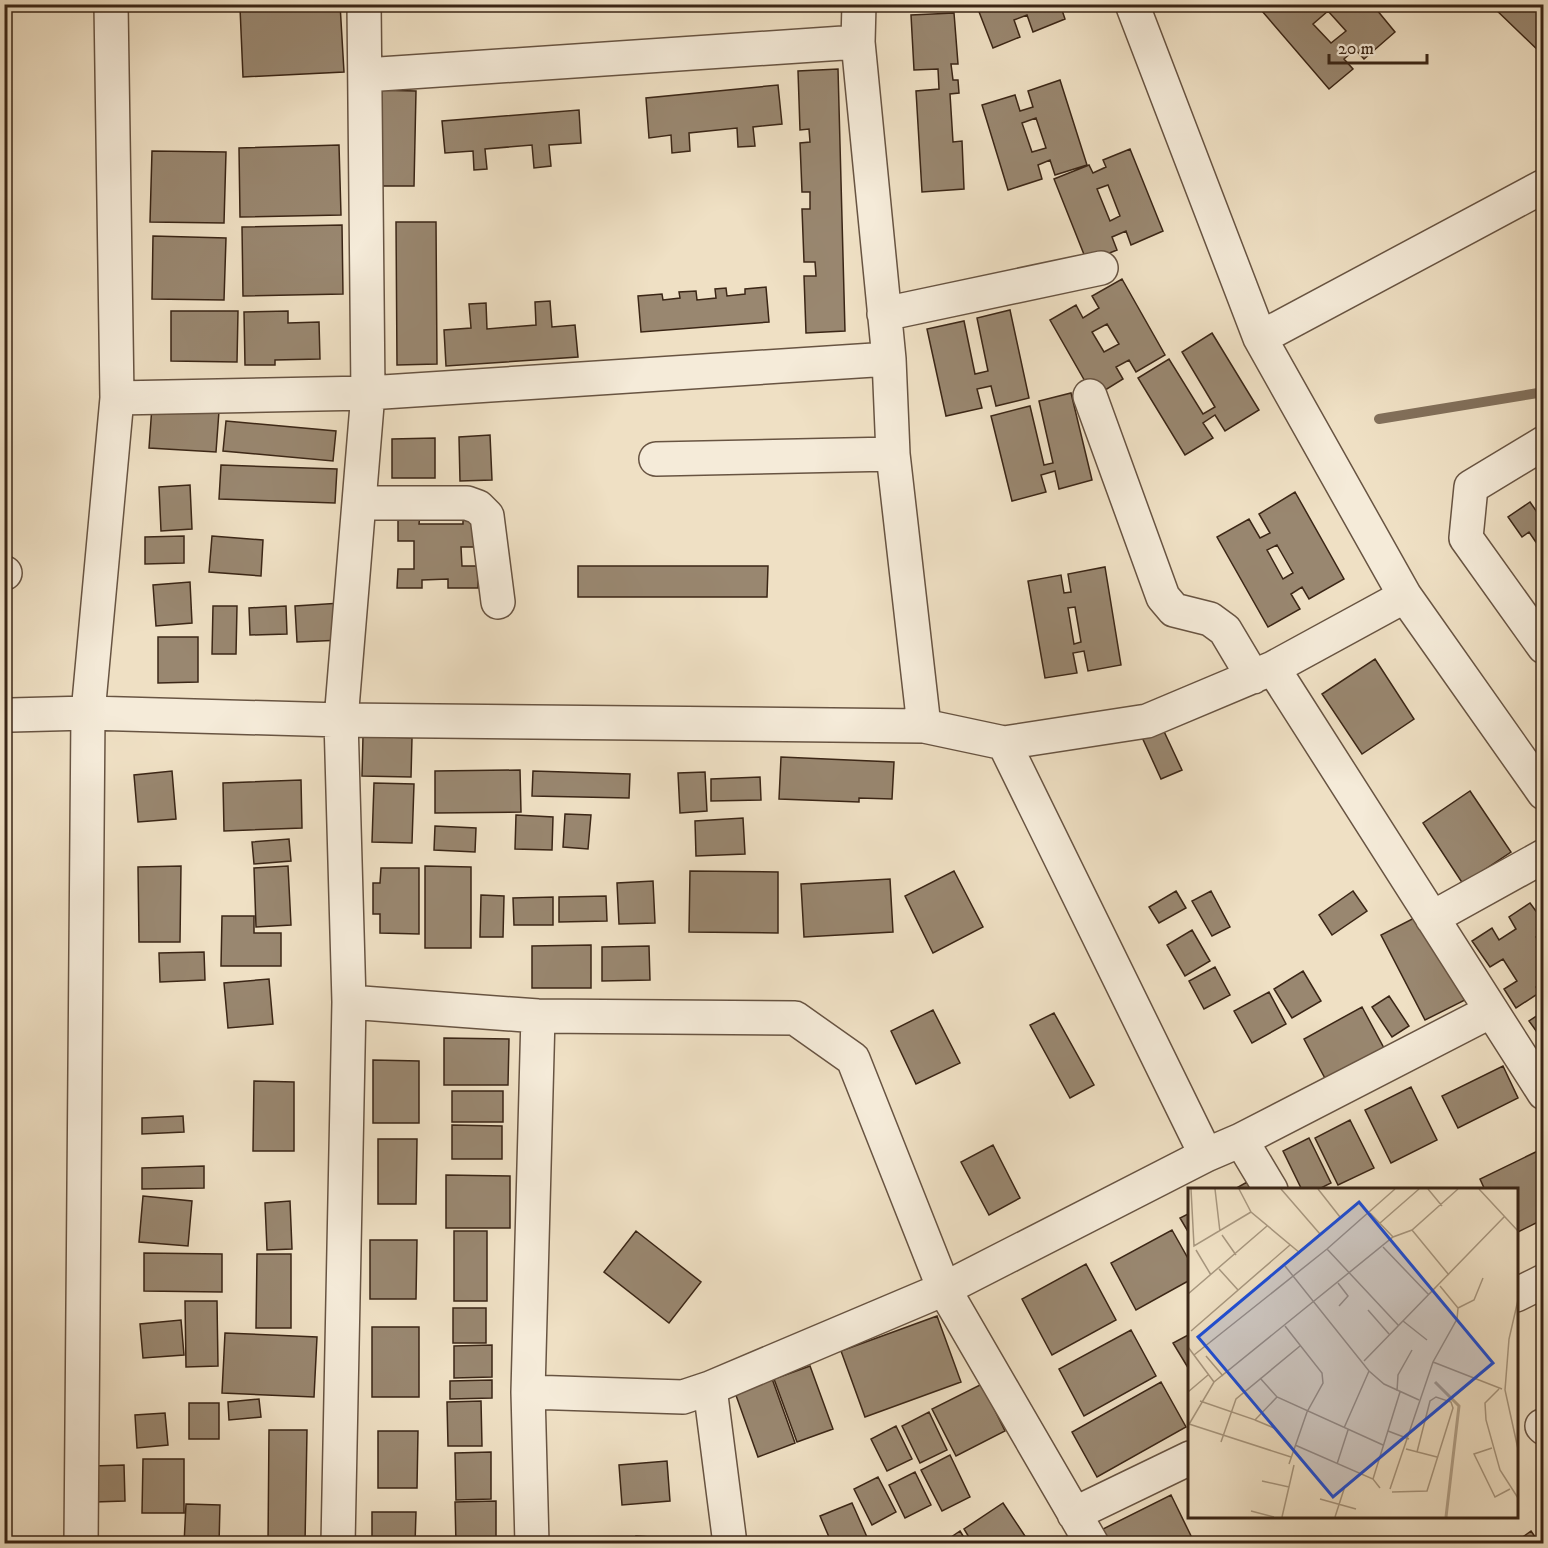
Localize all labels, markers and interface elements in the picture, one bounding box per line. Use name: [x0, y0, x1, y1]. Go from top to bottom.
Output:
scale bar: [1329, 27, 1426, 65]
text: 20 m: [1338, 38, 1374, 60]
inset map: [1188, 1188, 1518, 1518]

